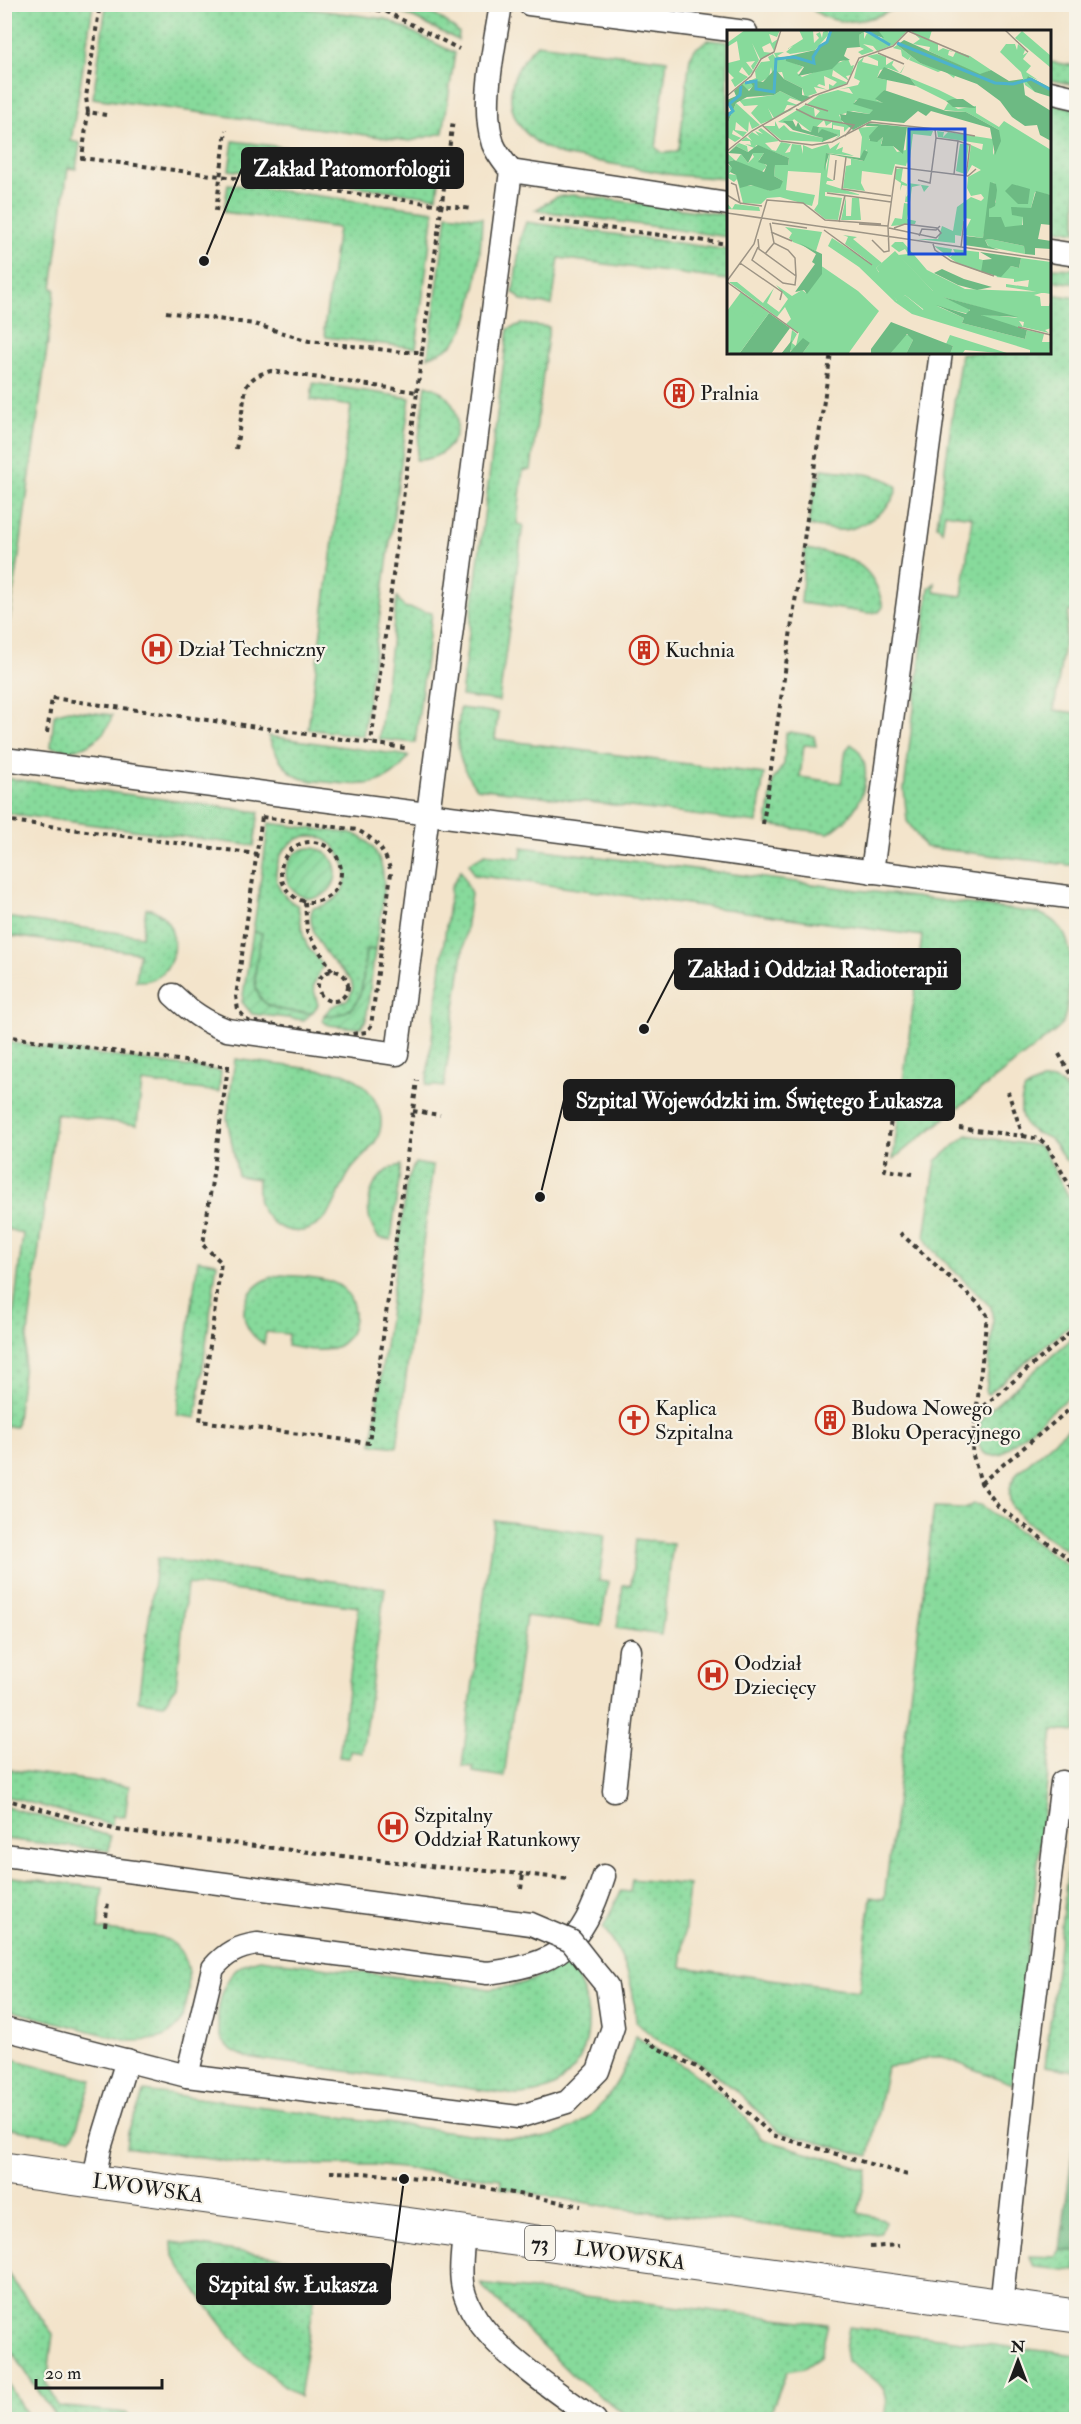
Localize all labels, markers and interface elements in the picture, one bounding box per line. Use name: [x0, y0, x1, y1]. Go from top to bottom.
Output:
inset map: [727, 30, 1051, 354]
callout: Zakład Patomorfologii: [242, 148, 463, 188]
text: Zakład Patomorfologii: [253, 155, 451, 184]
building icon: Pralnia: [663, 377, 695, 409]
place label: Pralnia: [700, 380, 759, 407]
hospital icon: Dział Techniczny: [141, 633, 173, 665]
building icon: Kuchnia: [628, 634, 660, 666]
place label: Dział Techniczny: [178, 636, 326, 663]
place label: Kuchnia: [665, 637, 735, 664]
callout: Zakład i Oddział Radioterapii: [675, 949, 960, 989]
text: Zakład i Oddział Radioterapii: [688, 956, 948, 985]
callout: Szpital Wojewódzki im. Świętego Łukasza: [564, 1080, 954, 1120]
text: Szpital Wojewódzki im. Świętego Łukasza: [576, 1086, 943, 1116]
place label: Kaplica Szpitalna: [655, 1395, 733, 1446]
place label: Budowa Nowego Bloku Operacyjnego: [851, 1395, 1021, 1446]
church icon: Kaplica Szpitalna: [618, 1404, 650, 1436]
building icon: Budowa Nowego Bloku Operacyjnego: [814, 1404, 846, 1436]
place label: Oodział Dziecięcy: [734, 1650, 817, 1701]
hospital icon: Oodział Dziecięcy: [697, 1659, 729, 1691]
place label: Szpitalny Oddział Ratunkowy: [414, 1802, 581, 1853]
hospital icon: Szpitalny Oddział Ratunkowy: [377, 1811, 409, 1843]
street label: LWOWSKA: [91, 2167, 205, 2210]
road number: 73: [525, 2226, 555, 2260]
street label: LWOWSKA: [573, 2234, 687, 2277]
callout: Szpital św. Łukasza: [197, 2264, 390, 2304]
text: Szpital św. Łukasza: [208, 2271, 379, 2300]
north arrow: [988, 2331, 1048, 2391]
text: N: [1010, 2337, 1026, 2357]
scale bar: [36, 2352, 162, 2390]
text: 20 m: [45, 2362, 81, 2385]

